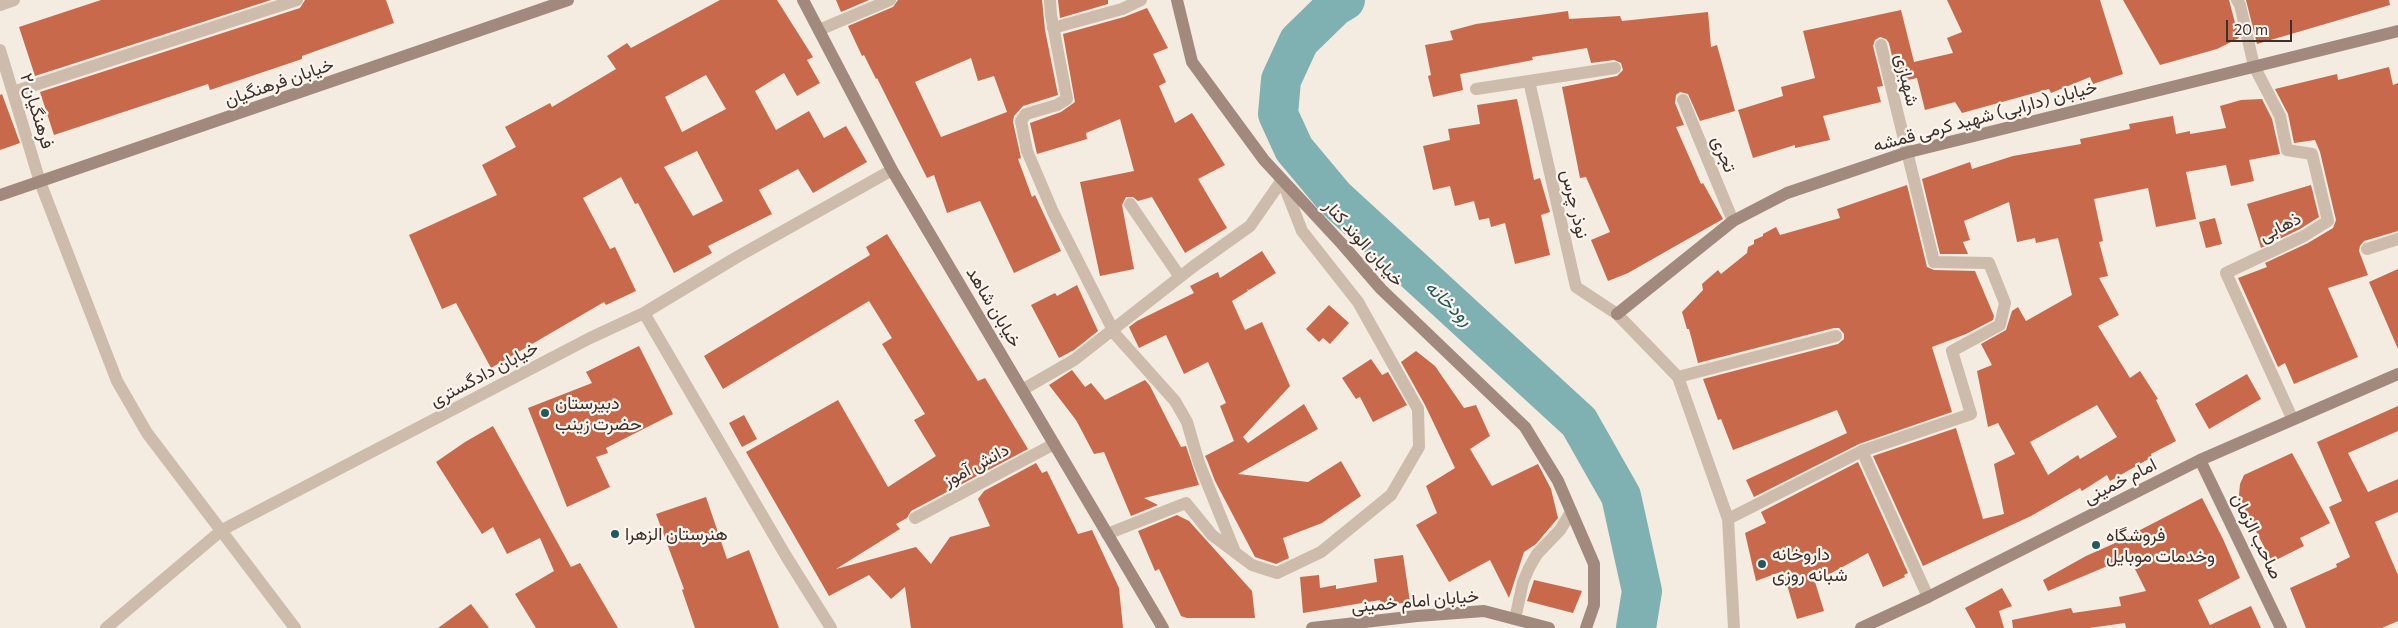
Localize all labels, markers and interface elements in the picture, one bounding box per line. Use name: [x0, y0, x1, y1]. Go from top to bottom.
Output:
scale bar: [2228, 10, 2294, 42]
text: 20 m: [2234, 20, 2268, 38]
street label: شهبازی: [1891, 52, 1923, 108]
street label: خیابان فرهنگیان: [222, 53, 336, 111]
street label: فرهنگیان ۲: [15, 71, 59, 151]
street label: خیابان (دارابی) شهید کرمی قمشه: [1871, 76, 2099, 156]
street label: تجری: [1707, 133, 1741, 175]
street label: نوذر چرس: [1557, 167, 1593, 241]
street label: خیابان الوند کنار: [1319, 195, 1409, 291]
street label: ذهابی: [2255, 207, 2305, 247]
street label: خیابان شاهد: [962, 263, 1026, 351]
water label: رودخانه: [1420, 275, 1478, 331]
street label: خیابان دادگستری: [426, 336, 542, 412]
place label: دبیرستان حضرت زینب: [555, 392, 642, 434]
marker: دبیرستان حضرت زینب: [539, 407, 551, 419]
street label: دانش آموز: [939, 439, 1013, 491]
street label: امام خمینی: [2080, 453, 2160, 509]
street label: صاحب الزمان: [2227, 489, 2287, 583]
place label: هنرستان الزهرا: [625, 523, 728, 545]
place label: فروشگاه وخدمات موبایل: [2106, 524, 2215, 566]
marker: هنرستان الزهرا: [609, 528, 621, 540]
marker: فروشگاه وخدمات موبایل: [2090, 539, 2102, 551]
place label: داروخانه شبانه روزی: [1772, 543, 1848, 586]
marker: داروخانه شبانه روزی: [1756, 558, 1768, 570]
street label: خیابان امام خمینی: [1350, 585, 1480, 617]

